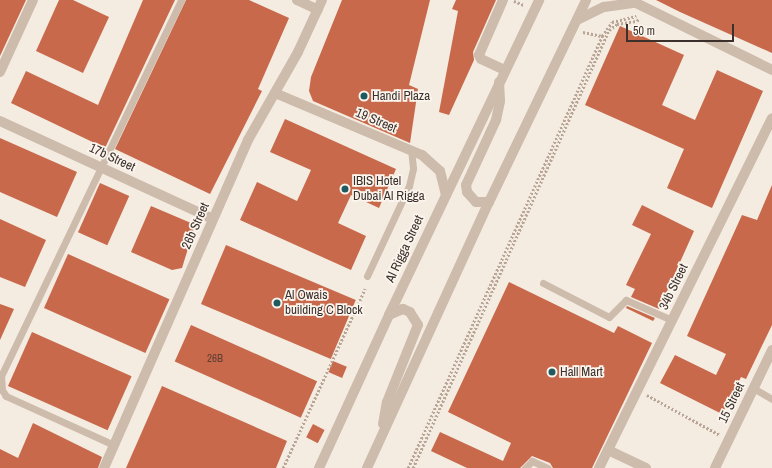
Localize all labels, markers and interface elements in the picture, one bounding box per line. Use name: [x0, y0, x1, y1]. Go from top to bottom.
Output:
scale bar: [628, 16, 736, 42]
text: 50 m: [633, 23, 655, 39]
place label: Handi Plaza: [372, 88, 430, 104]
marker: Handi Plaza: [359, 91, 369, 101]
street label: 19 Street: [353, 105, 399, 137]
street label: 17b Street: [86, 141, 138, 175]
place label: IBIS Hotel Dubai Al Rigga: [353, 174, 425, 205]
marker: IBIS Hotel Dubai Al Rigga: [340, 184, 350, 194]
street label: 26b Street: [179, 200, 213, 252]
street label: Al Rigga Street: [383, 213, 427, 285]
street label: 34b Street: [656, 261, 692, 313]
place label: Al Owais building C Block: [285, 288, 363, 319]
marker: Al Owais building C Block: [272, 298, 282, 308]
house number: 26B: [207, 351, 223, 365]
place label: Hall Mart: [560, 364, 603, 380]
marker: Hall Mart: [547, 367, 557, 377]
street label: 15 Street: [716, 380, 748, 426]

